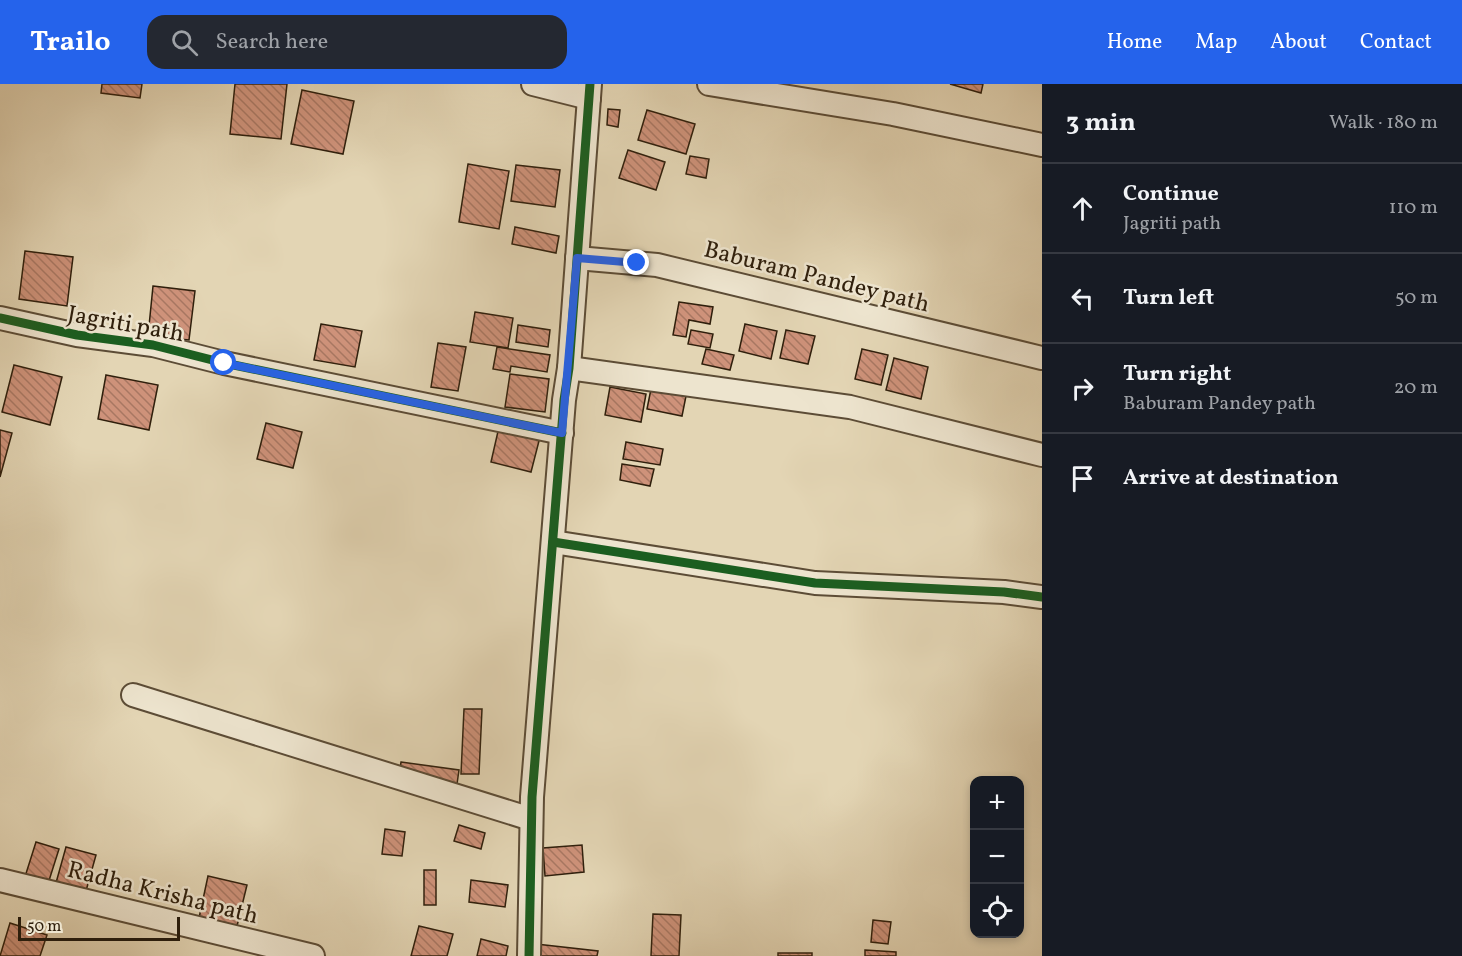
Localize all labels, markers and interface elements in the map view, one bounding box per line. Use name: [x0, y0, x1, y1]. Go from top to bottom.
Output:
search box: [147, 15, 567, 69]
text: Trailo: [30, 23, 111, 62]
icon: search: [168, 26, 201, 59]
text: Search here: [216, 27, 328, 58]
text: Home: [1107, 28, 1162, 57]
text: Map: [1195, 28, 1237, 57]
text: About: [1270, 28, 1327, 57]
text: Contact: [1360, 28, 1432, 57]
text: 3 min: [1066, 105, 1136, 141]
text: Walk · 180 m: [1329, 109, 1438, 137]
text: Continue: [1123, 179, 1219, 210]
icon: ahead: [1066, 192, 1099, 225]
text: 110 m: [1389, 194, 1438, 222]
text: Jagriti path: [1123, 210, 1221, 238]
street label: Baburam Pandey path: [700, 233, 933, 322]
route end: [623, 249, 649, 275]
icon: left: [1066, 282, 1099, 315]
text: Turn left: [1123, 283, 1214, 314]
text: 50 m: [1395, 284, 1438, 312]
street label: Jagriti path: [65, 298, 187, 352]
route start: [210, 349, 236, 375]
text: Turn right: [1123, 359, 1231, 390]
icon: right: [1066, 372, 1099, 405]
text: 20 m: [1394, 374, 1438, 402]
text: Baburam Pandey path: [1123, 390, 1316, 418]
icon: arrive: [1066, 462, 1099, 495]
text: Arrive at destination: [1123, 463, 1339, 494]
map controls: [970, 776, 1024, 938]
button: +: [970, 776, 1024, 830]
button: −: [970, 830, 1024, 884]
street label: Radha Krisha path: [63, 854, 262, 934]
button: locate: [970, 884, 1024, 938]
scale bar: [18, 914, 180, 942]
text: 50 m: [27, 916, 61, 938]

